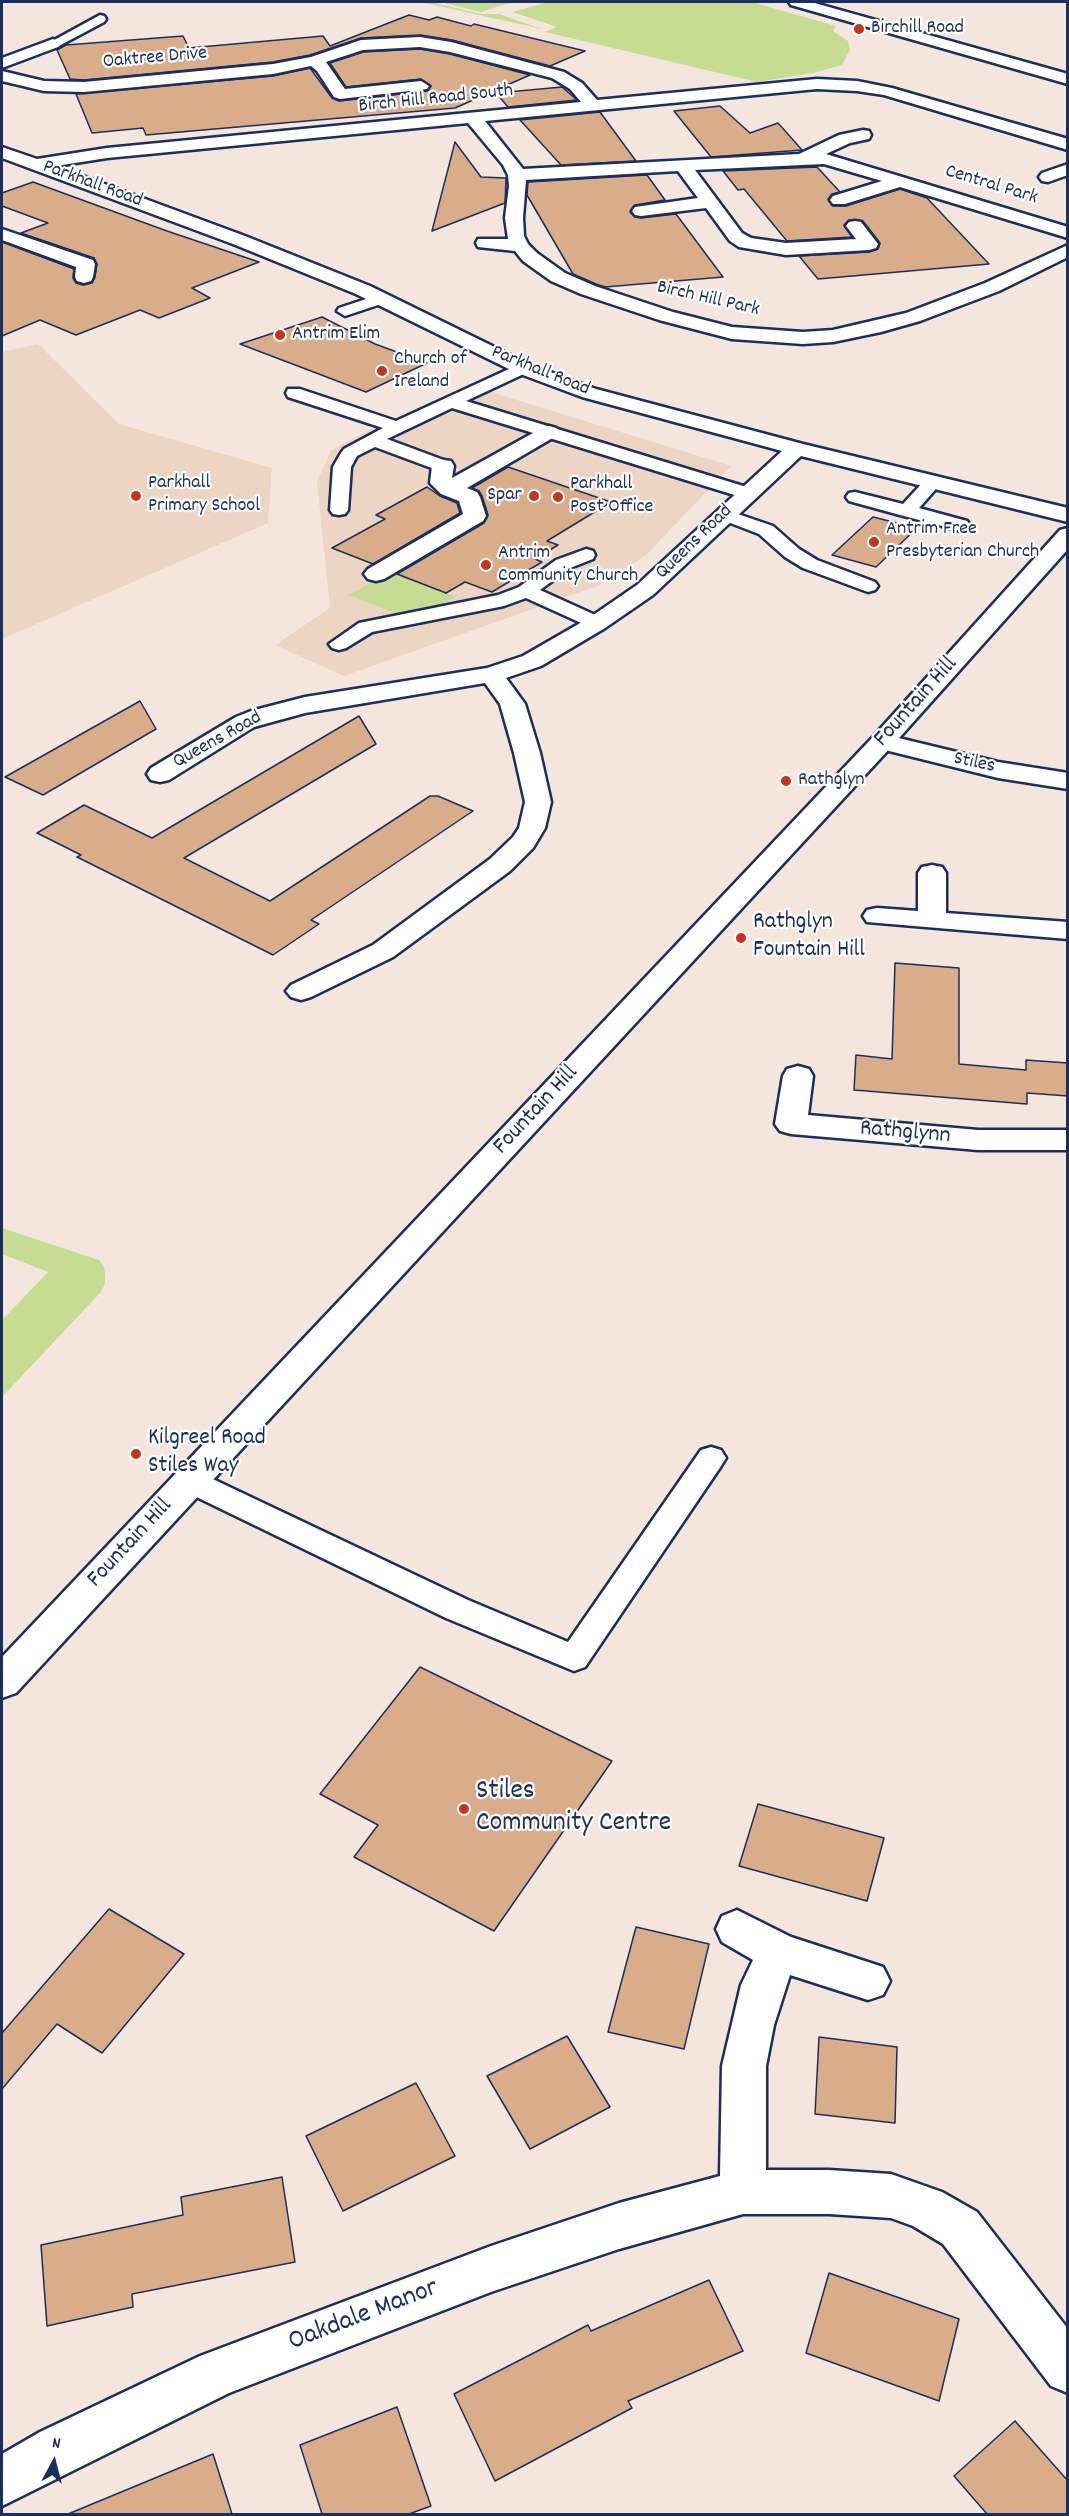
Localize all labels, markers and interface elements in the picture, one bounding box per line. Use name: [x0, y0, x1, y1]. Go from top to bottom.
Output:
place label: Birchill Road: [871, 17, 964, 41]
marker: Birchill Road: [852, 22, 866, 36]
street label: Oaktree Drive: [102, 42, 208, 76]
street label: Birch Hill Road South: [358, 80, 514, 120]
street label: Parkhall Road: [39, 156, 145, 214]
street label: Central Park: [942, 161, 1040, 211]
street label: Birch Hill Park: [654, 277, 762, 323]
place label: Antrim Elim: [292, 323, 380, 347]
marker: Antrim Elim: [273, 328, 287, 342]
street label: Parkhall Road: [487, 341, 593, 403]
place label: Church of Ireland: [394, 348, 467, 395]
marker: Church of Ireland: [375, 364, 389, 378]
place label: Parkhall Primary School: [148, 472, 260, 519]
place label: Parkhall Post Office: [570, 473, 653, 520]
place label: Spar: [487, 484, 522, 508]
marker: Parkhall Primary School: [129, 489, 143, 503]
marker: Spar: [527, 489, 541, 503]
marker: Parkhall Post Office: [551, 490, 565, 504]
street label: Queens Road: [652, 500, 738, 586]
place label: Antrim Free Presbyterian Church: [886, 518, 1039, 565]
marker: Antrim Free Presbyterian Church: [867, 535, 881, 549]
place label: Antrim Community Church: [498, 542, 638, 589]
marker: Antrim Community Church: [479, 558, 493, 572]
street label: Fountain Hill: [869, 652, 965, 754]
street label: Queens Road: [170, 707, 266, 775]
street label: Stiles: [951, 748, 997, 780]
place label: Rathglyn: [798, 769, 865, 793]
marker: Rathglyn: [779, 774, 793, 788]
place label: Rathglyn Fountain Hill: [753, 910, 865, 966]
marker: Rathglyn Fountain Hill: [734, 931, 748, 945]
street label: Fountain Hill: [488, 1060, 586, 1162]
street label: Rathglynn: [858, 1116, 952, 1152]
place label: Kilgreel Road Stiles Way: [148, 1426, 266, 1482]
marker: Kilgreel Road Stiles Way: [129, 1447, 143, 1461]
street label: Fountain Hill: [82, 1493, 180, 1595]
place label: Stiles Community Centre: [476, 1776, 671, 1842]
marker: Stiles Community Centre: [457, 1802, 471, 1816]
street label: Oakdale Manor: [284, 2273, 444, 2361]
north arrow: [24, 2432, 84, 2492]
text: N: [51, 2432, 62, 2456]

